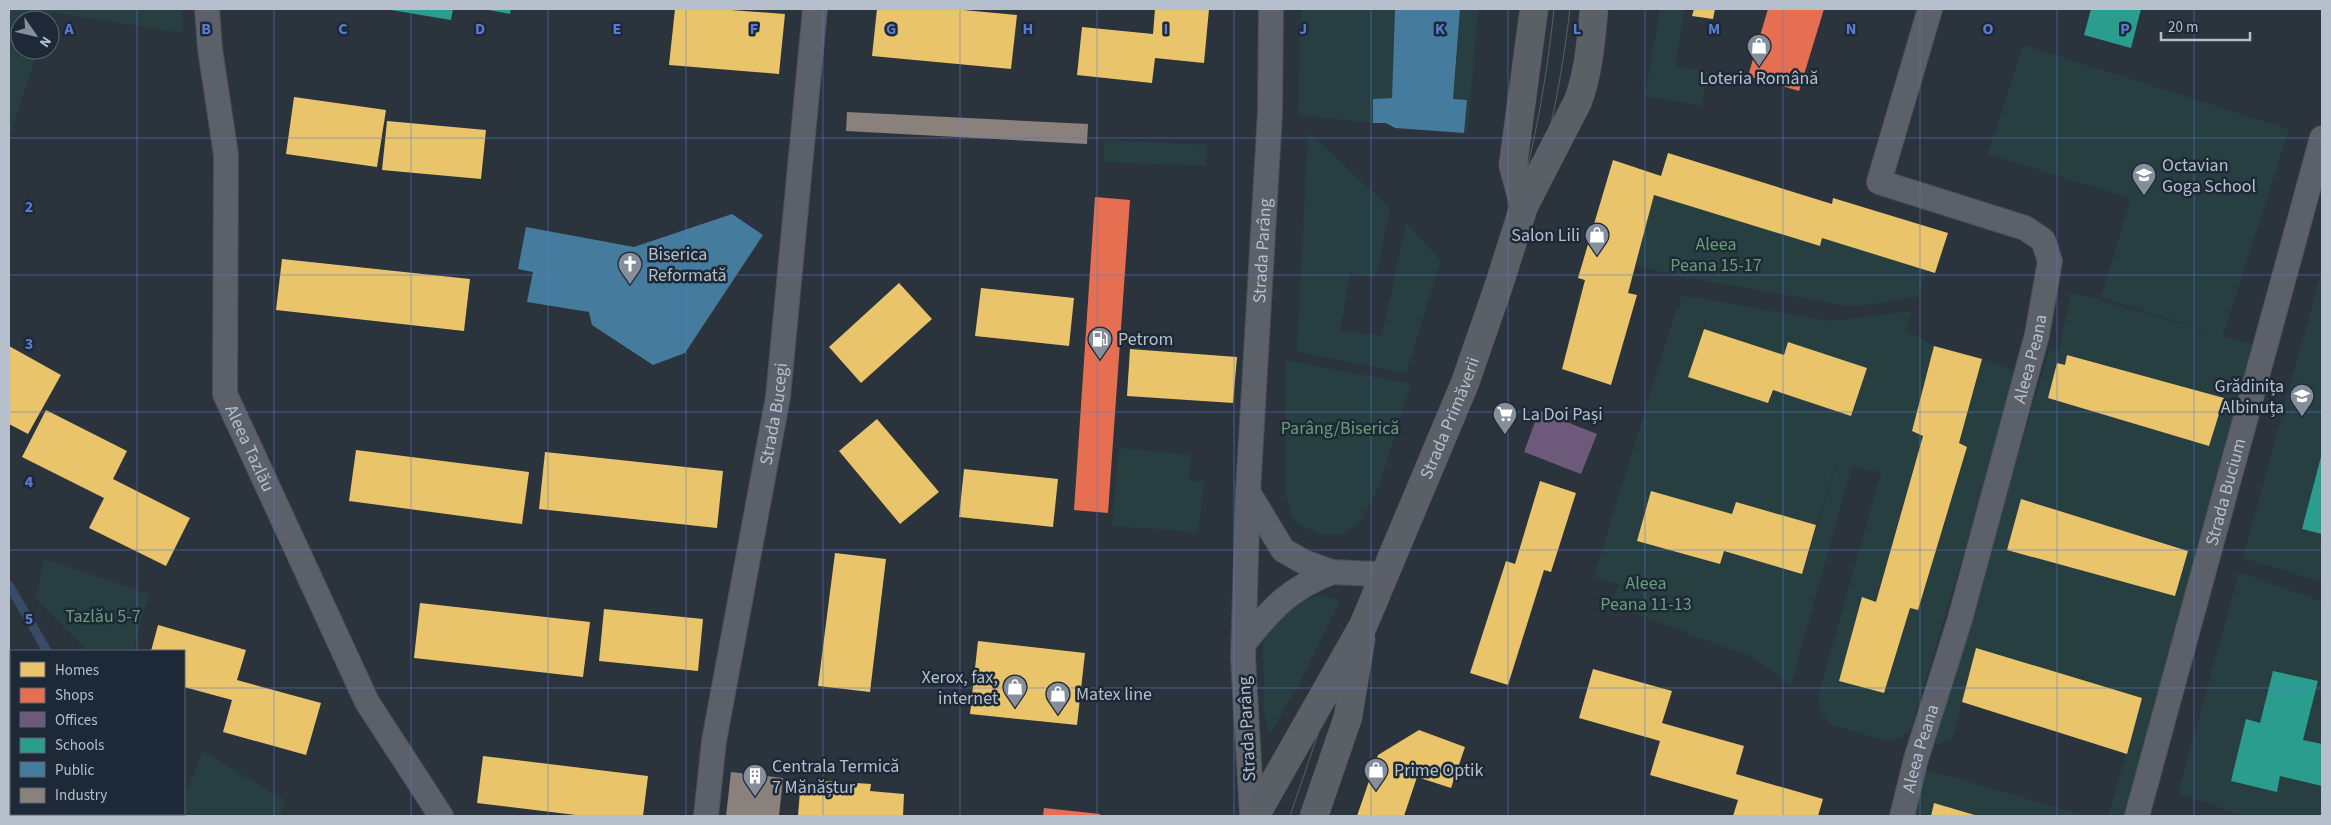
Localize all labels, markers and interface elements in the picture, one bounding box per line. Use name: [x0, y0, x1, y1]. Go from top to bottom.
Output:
north arrow: [10, 10, 60, 60]
scale bar: [2161, 10, 2250, 42]
text: 20 m: [2168, 17, 2198, 38]
text: A: [63, 18, 74, 40]
text: B: [201, 18, 211, 40]
text: C: [338, 18, 348, 40]
text: D: [475, 18, 485, 40]
text: E: [613, 18, 621, 40]
text: F: [750, 18, 758, 40]
text: G: [886, 18, 896, 40]
text: H: [1023, 18, 1033, 40]
text: I: [1164, 18, 1168, 40]
text: J: [1299, 18, 1307, 40]
text: K: [1435, 18, 1445, 40]
text: L: [1573, 18, 1581, 40]
text: M: [1708, 18, 1720, 40]
text: N: [1846, 18, 1856, 40]
text: O: [1983, 18, 1994, 40]
text: P: [2120, 18, 2130, 40]
text: N: [34, 32, 56, 51]
shop icon: Loteria Română: [1746, 33, 1772, 67]
place label: Loteria Română: [1700, 66, 1818, 91]
place label: Octavian Goga School: [2162, 153, 2256, 199]
school or university icon: Octavian Goga School: [2131, 162, 2157, 196]
text: 2: [25, 196, 33, 218]
street label: Strada Parâng: [1246, 197, 1277, 304]
shop icon: Salon Lili: [1584, 222, 1610, 256]
place label: Salon Lili: [1511, 223, 1580, 248]
park label: Aleea Peana 15-17: [1670, 232, 1762, 278]
place label: Biserica Reformată: [648, 242, 727, 288]
church icon: Biserica Reformată: [617, 251, 643, 285]
street label: Aleea Peana: [2007, 312, 2053, 406]
fuel station icon: Petrom: [1087, 326, 1113, 360]
place label: Petrom: [1118, 327, 1173, 352]
text: 3: [25, 333, 33, 355]
street label: Strada Primăverii: [1414, 353, 1486, 483]
street label: Strada Bucegi: [753, 362, 794, 467]
place label: Grădinița Albinuța: [2215, 374, 2284, 420]
school or university icon: Grădinița Albinuța: [2289, 383, 2315, 417]
street label: Aleea Tazlău: [219, 401, 281, 496]
supermarket icon: La Doi Pași: [1492, 401, 1518, 435]
place label: La Doi Pași: [1522, 402, 1603, 427]
park label: Parâng/Biserică: [1281, 416, 1399, 441]
street label: Strada Bucium: [2199, 435, 2252, 549]
text: 4: [25, 471, 34, 493]
park label: Aleea Peana 11-13: [1600, 571, 1692, 617]
park label: Tazlău 5-7: [65, 604, 141, 629]
text: 5: [25, 608, 33, 630]
legend: [10, 650, 185, 815]
text: Homes: [55, 660, 99, 681]
place label: Xerox, fax, internet: [922, 665, 998, 711]
shop icon: Xerox, fax, internet: [1002, 674, 1028, 708]
street label: Strada Parâng: [1232, 676, 1262, 782]
shop icon: Matex line: [1045, 681, 1071, 715]
place label: Matex line: [1076, 682, 1152, 707]
text: Shops: [55, 685, 94, 706]
street label: Aleea Peana: [1896, 701, 1945, 795]
text: Offices: [55, 710, 98, 731]
text: Schools: [55, 735, 104, 756]
place label: Centrala Termică 7 Mănăștur: [772, 754, 899, 800]
shop icon: Prime Optik: [1363, 757, 1389, 791]
place label: Prime Optik: [1394, 758, 1483, 783]
text: Public: [55, 760, 94, 781]
building icon: Centrala Termică 7 Mănăștur: [742, 763, 768, 797]
text: Industry: [55, 785, 107, 806]

